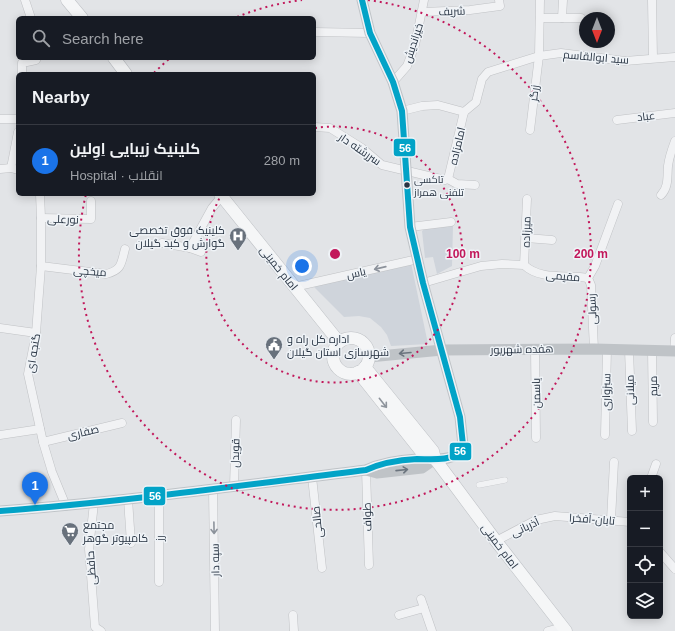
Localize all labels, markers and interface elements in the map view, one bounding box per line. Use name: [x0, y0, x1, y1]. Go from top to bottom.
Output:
street label: شریف: [438, 5, 466, 18]
north arrow: [579, 12, 615, 48]
search box: [16, 16, 316, 60]
street label: خیراندیش: [401, 22, 426, 65]
icon: search: [30, 27, 52, 49]
text: Search here: [62, 30, 144, 47]
street label: سید ابوالقاسم: [562, 48, 629, 68]
street label: زرگر: [527, 84, 542, 103]
text: Nearby: [32, 88, 90, 107]
street label: عباد: [636, 109, 656, 123]
street label: امامزاده: [447, 126, 468, 166]
street label: سررشته دار: [335, 130, 383, 168]
line badge: 56: [393, 138, 416, 157]
text: کلینیک زیبایی اِوِلین: [70, 140, 200, 157]
text: 56: [399, 142, 411, 154]
text: 1: [41, 153, 49, 168]
text: 280 m: [264, 153, 300, 168]
text: Hospital · انقلاب: [70, 168, 163, 183]
place label: تاکسی تلفنی همراز: [413, 174, 464, 199]
marker: تاکسی تلفنی همراز: [402, 180, 412, 190]
street label: نورعلی: [47, 212, 79, 227]
street label: میرزاده: [519, 216, 534, 248]
place label: کلینیک فوق تخصصی گوارش و کبد گیلان: [129, 224, 225, 250]
hospital icon: کلینیک فوق تخصصی گوارش و کبد گیلان: [228, 226, 248, 251]
street label: امام خمینی: [256, 244, 300, 294]
centre of rings: [328, 247, 342, 261]
text: 100 m: [446, 247, 480, 261]
text: 200 m: [574, 247, 608, 261]
your location: [292, 256, 312, 276]
street label: میخچی: [73, 264, 107, 279]
one-way arrow: [374, 264, 387, 272]
street label: یاس: [345, 265, 367, 282]
street label: مقیمی: [545, 269, 581, 284]
street label: رسولی: [585, 293, 600, 325]
street label: گنجه ای: [24, 333, 43, 374]
place label: اداره کل راه و شهرسازی استان گیلان: [287, 333, 389, 359]
public building icon: اداره کل راه و شهرسازی استان گیلان: [264, 335, 284, 360]
street label: هفده شهریور: [489, 342, 554, 357]
one-way arrow: [399, 350, 412, 357]
street label: سبزواری: [600, 373, 613, 411]
street label: میلانی: [623, 375, 638, 405]
street label: مریم: [647, 376, 661, 396]
street label: یاسمن: [530, 378, 543, 408]
one-way arrow: [379, 397, 387, 408]
street label: صفاری: [66, 423, 100, 442]
street label: قویدل: [228, 438, 243, 468]
line badge: 56: [449, 442, 472, 461]
text: 56: [454, 445, 466, 457]
one-way arrow: [395, 466, 408, 474]
pin: 1: [22, 472, 48, 505]
map controls: [627, 475, 663, 619]
button: +: [627, 475, 663, 511]
line badge: 56: [143, 486, 166, 506]
text: 56: [149, 490, 161, 502]
street label: طواف: [361, 502, 374, 532]
street label: صالحی: [309, 506, 326, 538]
street label: تابان-آفخرا: [569, 511, 615, 528]
button: −: [627, 511, 663, 547]
street label: آذربانی: [509, 515, 542, 540]
place label: مجتمع کامپیوتر گوهر: [82, 519, 148, 545]
supermarket icon: مجتمع کامپیوتر گوهر: [60, 521, 80, 546]
one-way arrow: [210, 521, 218, 534]
street label: امام خمینی: [478, 521, 521, 572]
street label: رز: [153, 535, 166, 542]
street label: سپه دار: [209, 543, 222, 578]
button: locate: [627, 547, 663, 583]
street label: حافظی: [84, 551, 99, 585]
button: layers: [627, 583, 663, 619]

